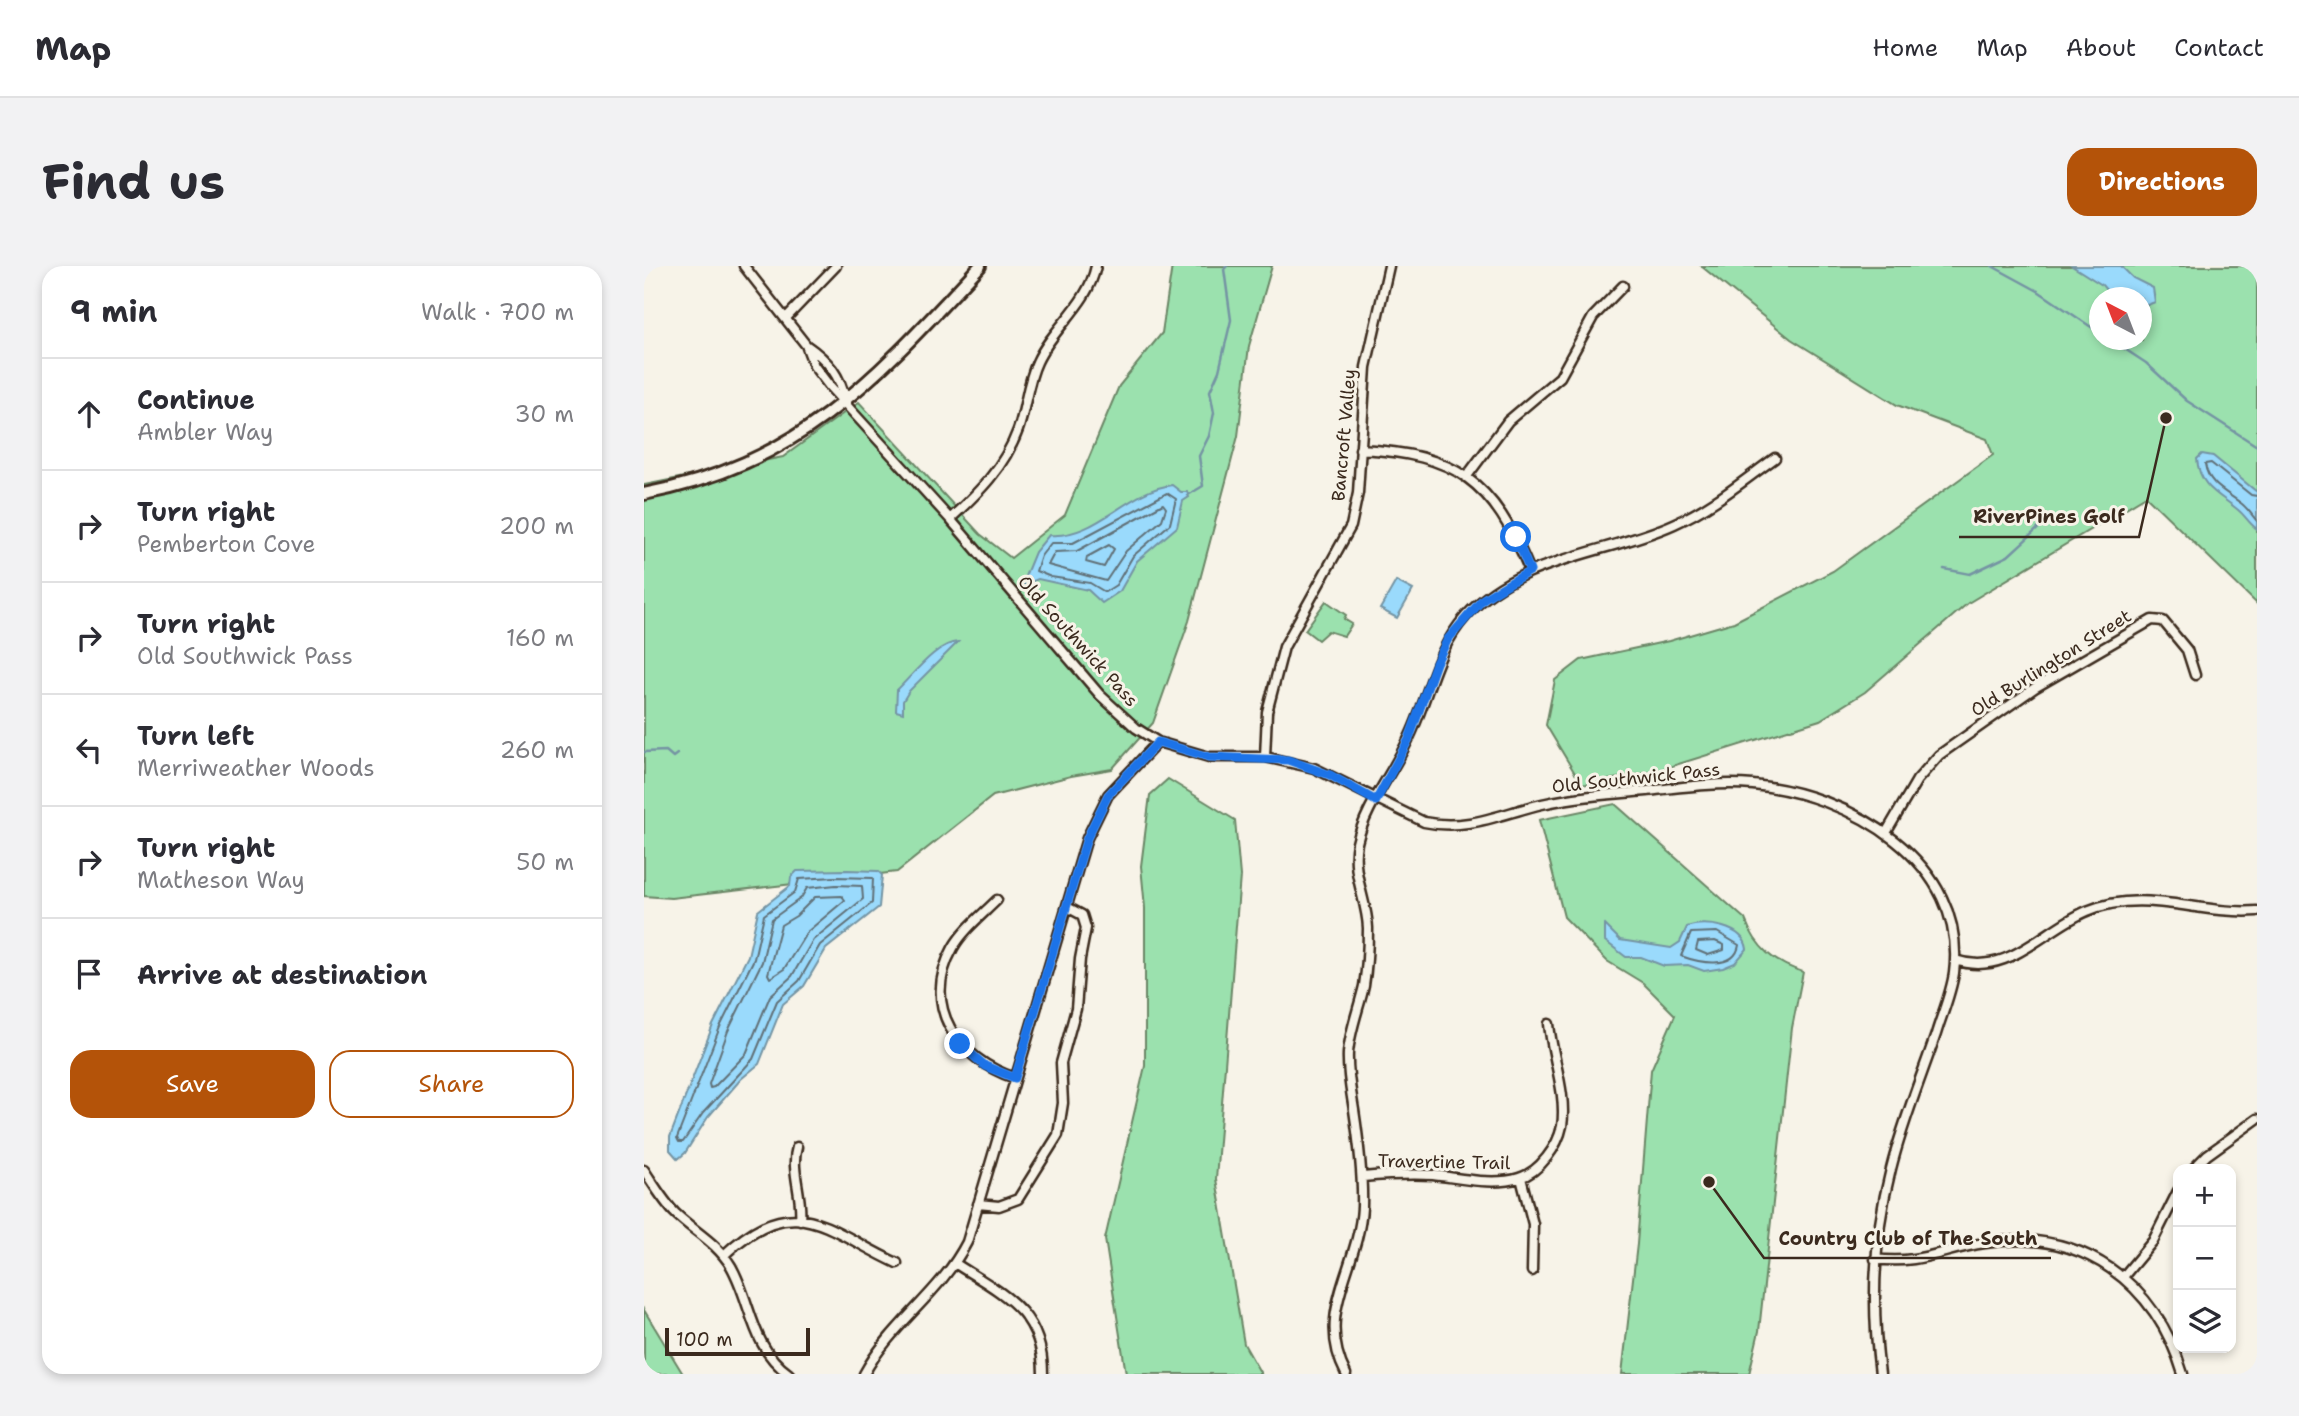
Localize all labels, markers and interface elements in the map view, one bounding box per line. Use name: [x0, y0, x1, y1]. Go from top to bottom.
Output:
text: Map: [35, 26, 111, 71]
text: Home: [1872, 32, 1938, 64]
text: Map: [1976, 32, 2028, 64]
text: About: [2066, 32, 2136, 64]
text: Contact: [2174, 32, 2264, 64]
button: Directions: [2067, 148, 2257, 216]
text: Find us: [42, 149, 225, 215]
north arrow: [2089, 287, 2152, 350]
text: 9 min: [70, 291, 157, 332]
text: Walk · 700 m: [421, 297, 574, 327]
street label: Bancroft Valley: [1326, 368, 1362, 502]
text: Continue: [137, 382, 255, 417]
icon: ahead: [70, 395, 108, 433]
text: 30 m: [515, 399, 574, 429]
text: Ambler Way: [137, 417, 273, 447]
text: Turn right: [137, 494, 275, 529]
callout: RiverPines Golf: [1959, 497, 2139, 537]
text: RiverPines Golf: [1973, 504, 2125, 529]
icon: right: [70, 507, 108, 545]
text: 200 m: [499, 511, 574, 541]
route start: [1500, 521, 1531, 552]
text: Pemberton Cove: [137, 529, 316, 559]
street label: Old Southwick Pass: [1013, 570, 1143, 712]
street label: Old Burlington Street: [1966, 604, 2136, 722]
text: Turn right: [137, 606, 275, 641]
icon: right: [70, 619, 108, 657]
text: 160 m: [506, 623, 574, 653]
text: Old Southwick Pass: [137, 641, 353, 671]
text: Turn left: [137, 718, 254, 753]
icon: left: [70, 731, 108, 769]
text: 260 m: [500, 735, 574, 765]
text: Merriweather Woods: [137, 753, 375, 783]
street label: Old Southwick Pass: [1551, 757, 1721, 799]
text: Turn right: [137, 830, 275, 865]
icon: right: [70, 843, 108, 881]
text: 50 m: [516, 847, 574, 877]
text: Matheson Way: [137, 865, 305, 895]
icon: arrive: [70, 955, 108, 993]
text: Arrive at destination: [137, 957, 427, 992]
route end: [944, 1028, 975, 1059]
button: Save: [70, 1050, 315, 1118]
button: Share: [329, 1050, 574, 1118]
street label: Travertine Trail: [1378, 1149, 1511, 1175]
map controls: [2173, 1164, 2236, 1353]
button: +: [2173, 1164, 2236, 1227]
callout: Country Club of The South: [1764, 1218, 2051, 1258]
text: Country Club of The South: [1779, 1226, 2038, 1251]
button: −: [2173, 1227, 2236, 1290]
button: layers: [2173, 1290, 2236, 1353]
scale bar: [665, 1325, 810, 1357]
text: 100 m: [676, 1327, 733, 1352]

